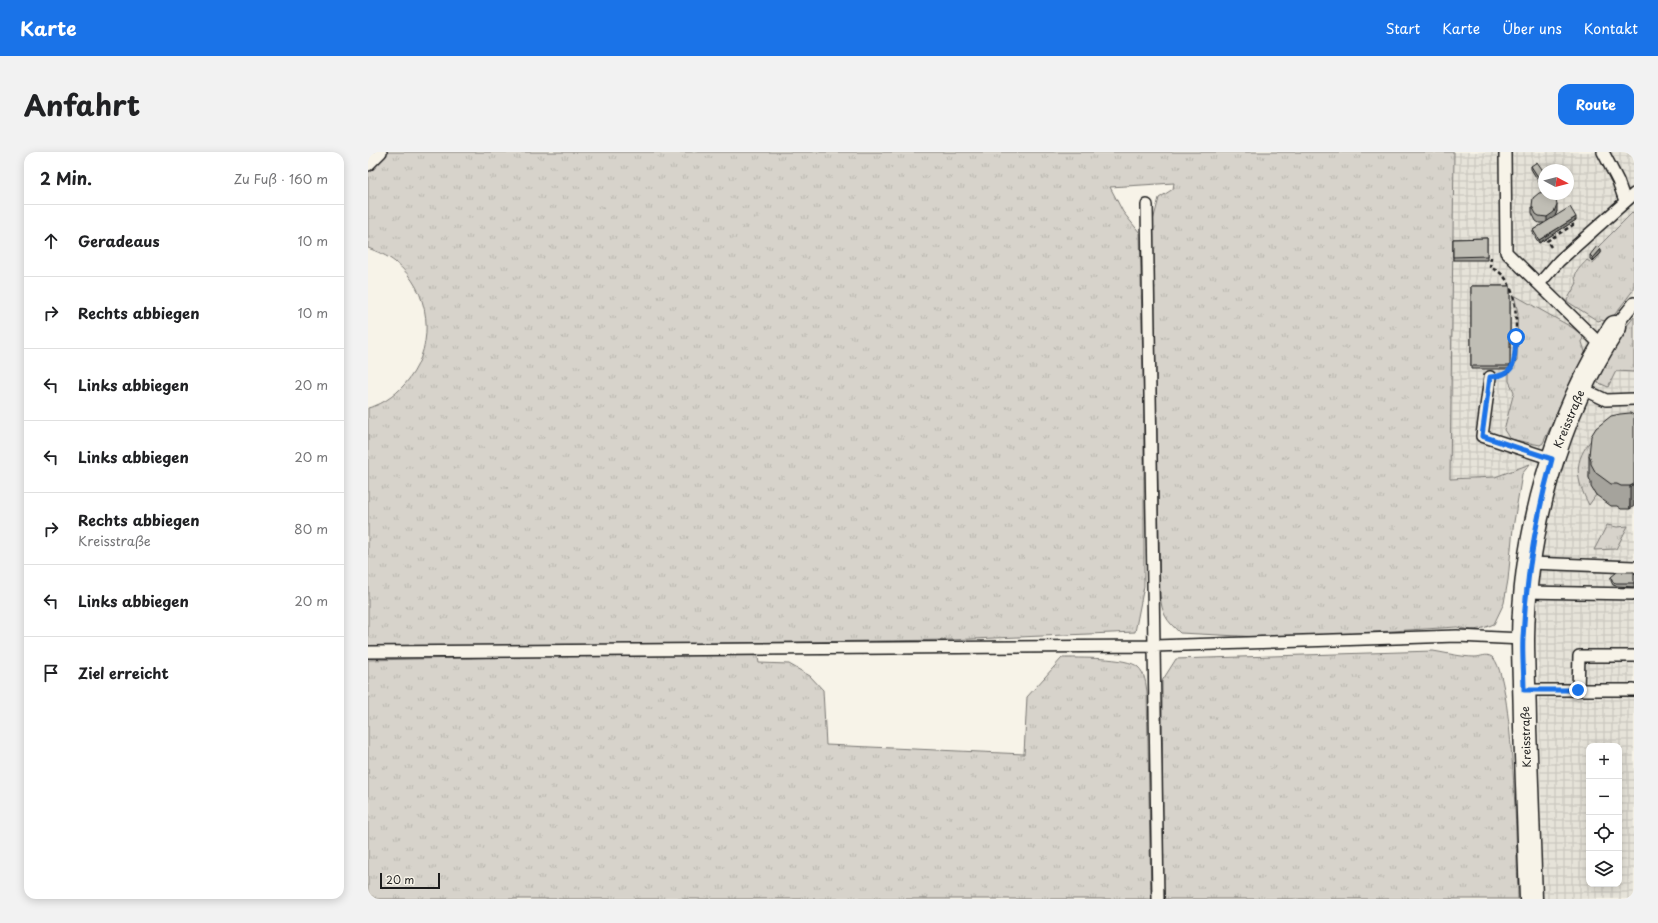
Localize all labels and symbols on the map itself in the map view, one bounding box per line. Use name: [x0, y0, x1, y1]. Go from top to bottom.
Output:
north arrow: [1538, 164, 1574, 200]
route start: [1507, 328, 1525, 346]
street label: Kreisstraße: [1549, 387, 1588, 450]
route end: [1569, 681, 1587, 699]
street label: Kreisstraße: [1516, 706, 1535, 768]
scale bar: [380, 871, 440, 890]

